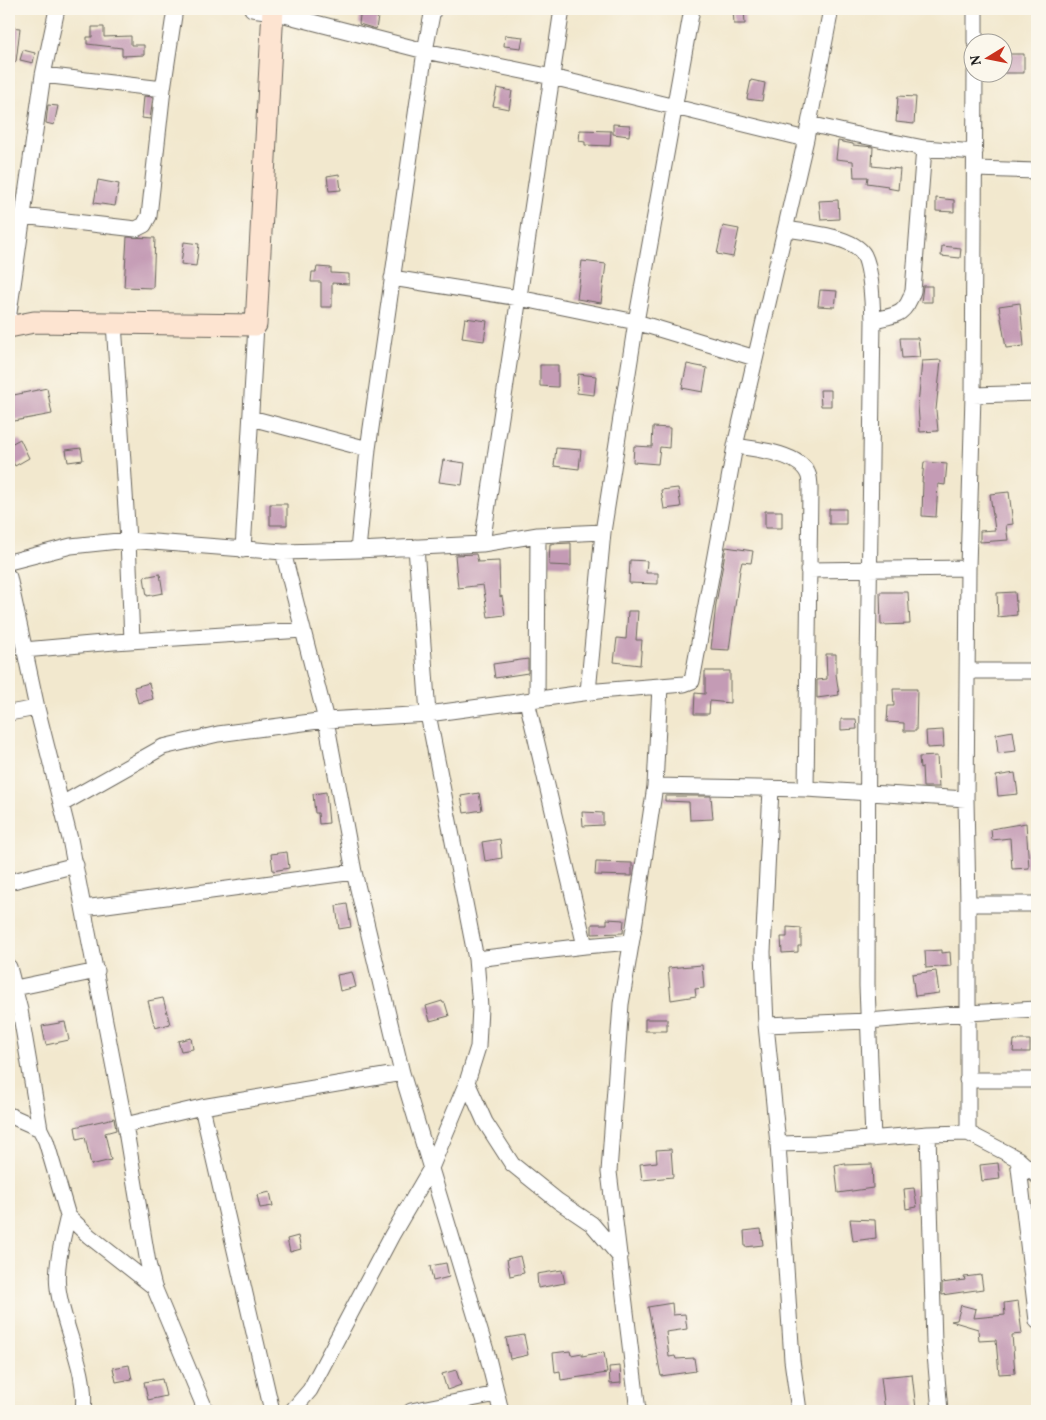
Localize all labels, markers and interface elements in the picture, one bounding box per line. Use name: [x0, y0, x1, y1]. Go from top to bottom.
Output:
north arrow: [964, 32, 1014, 82]
text: N: [966, 53, 987, 67]

